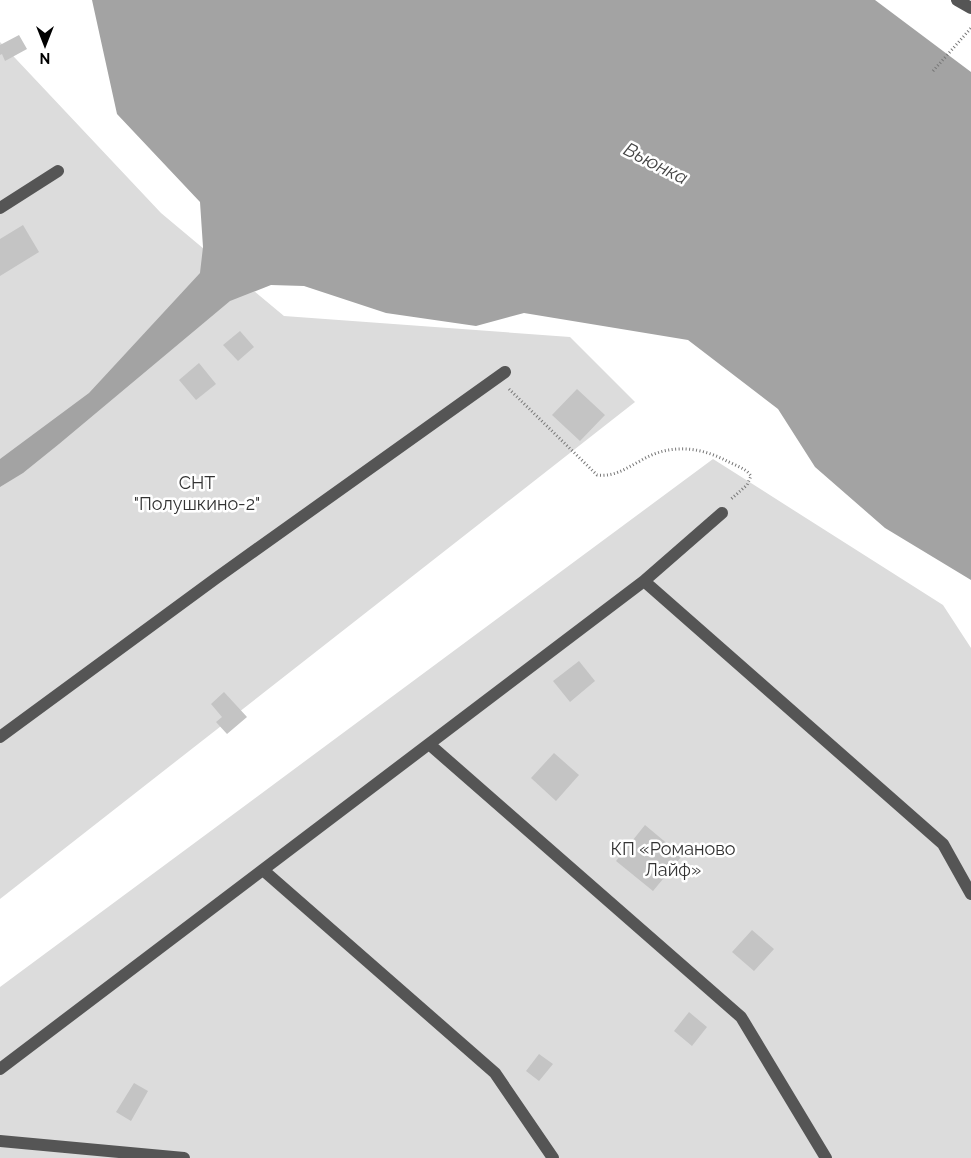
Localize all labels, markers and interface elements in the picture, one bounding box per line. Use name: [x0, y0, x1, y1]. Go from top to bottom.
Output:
north arrow: [20, 20, 70, 70]
text: N: [40, 50, 50, 66]
water label: Вьюнка: [620, 138, 692, 188]
park label: СНТ "Полушкино-2": [134, 472, 260, 514]
park label: КП «Романово Лайф»: [610, 838, 736, 880]

